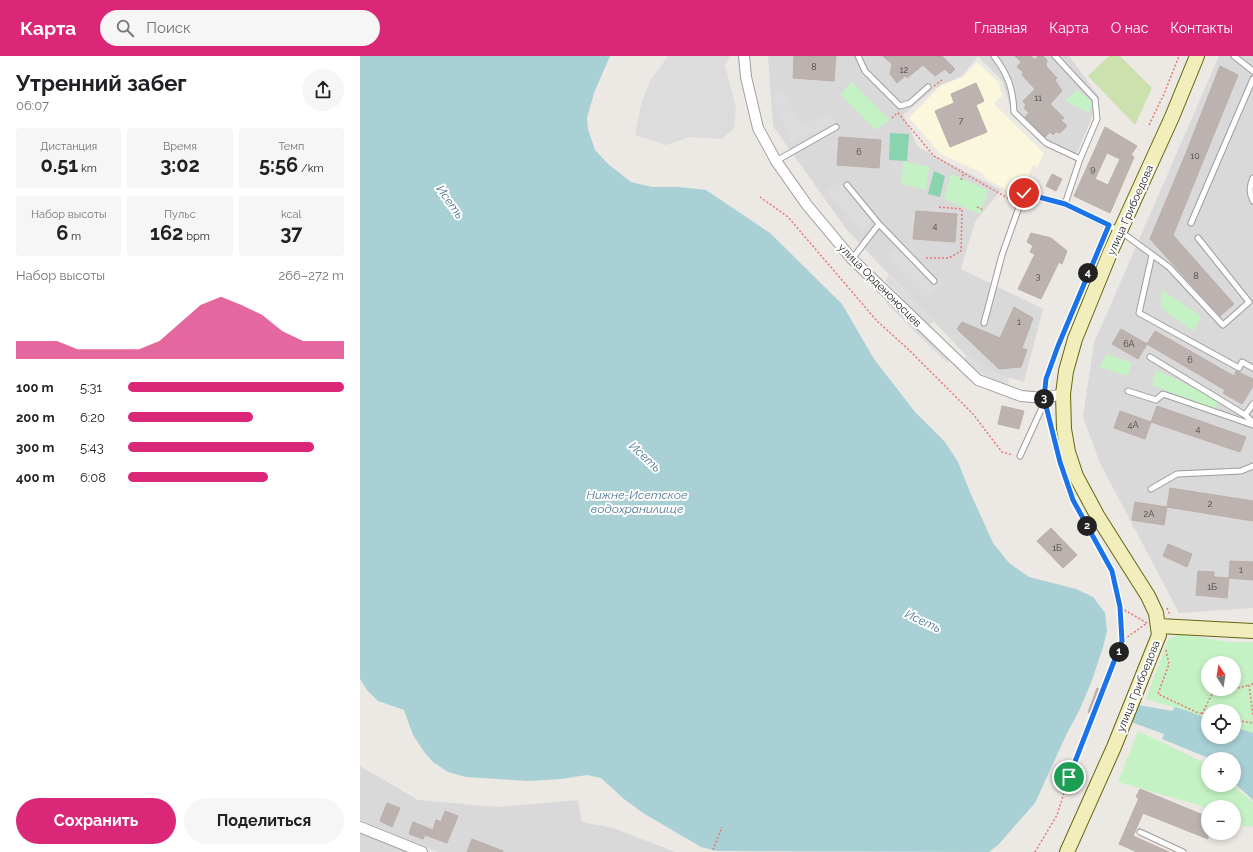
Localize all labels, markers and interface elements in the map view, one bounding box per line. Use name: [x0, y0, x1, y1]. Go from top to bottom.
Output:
search box: [100, 10, 380, 46]
text: Карта: [20, 17, 76, 39]
icon: search: [114, 17, 136, 39]
text: Поиск: [146, 19, 191, 37]
text: Главная: [974, 20, 1027, 36]
text: Карта: [1049, 20, 1089, 36]
text: О нас: [1111, 20, 1148, 36]
text: Контакты: [1170, 20, 1233, 36]
house number: 8: [811, 62, 817, 72]
house number: 12: [900, 65, 909, 75]
button: share: [302, 69, 344, 111]
text: Утренний забег: [16, 70, 187, 96]
house number: 11: [1034, 93, 1042, 103]
text: 06:07: [16, 98, 49, 113]
house number: 7: [959, 116, 964, 126]
text: Дистанция: [40, 140, 97, 153]
text: Время: [163, 140, 197, 153]
text: Темп: [278, 140, 304, 153]
house number: 6: [856, 147, 862, 157]
house number: 10: [1190, 151, 1200, 161]
text: 0.51: [40, 153, 78, 177]
text: 3:02: [160, 153, 200, 177]
text: 5:56: [259, 153, 298, 177]
text: km: [78, 162, 97, 175]
text: /km: [298, 162, 324, 175]
street label: улица Грибоедова: [1105, 163, 1156, 257]
house number: 9: [1090, 164, 1096, 174]
pin: [1007, 176, 1041, 210]
water label: Исеть: [433, 182, 467, 222]
icon: check: [1013, 182, 1035, 204]
text: Набор высоты: [31, 208, 106, 221]
text: Пульс: [164, 208, 196, 221]
text: kcal: [281, 208, 302, 221]
text: 6: [56, 221, 68, 245]
text: 162: [150, 221, 183, 245]
text: 37: [280, 221, 303, 245]
house number: 4: [933, 221, 938, 231]
text: m: [68, 230, 81, 243]
text: bpm: [183, 230, 210, 243]
street label: улица Орденоносцев: [835, 241, 924, 330]
pin: 4: [1078, 263, 1098, 283]
text: 4: [1085, 266, 1091, 279]
text: Набор высоты: [16, 268, 105, 283]
text: 266–272 m: [278, 268, 344, 283]
house number: 3: [1036, 271, 1041, 281]
house number: 8: [1193, 271, 1199, 281]
house number: 1: [1017, 317, 1021, 327]
house number: 6А: [1123, 339, 1135, 349]
house number: 6: [1187, 355, 1193, 365]
text: 100 m: [16, 380, 54, 395]
text: 5:31: [80, 380, 102, 395]
pin: 3: [1034, 389, 1054, 409]
text: 3: [1041, 392, 1047, 405]
text: 200 m: [16, 410, 55, 425]
text: 6:20: [80, 410, 105, 425]
house number: 4А: [1128, 420, 1139, 430]
house number: 4: [1196, 424, 1201, 434]
water label: Исеть: [626, 439, 664, 475]
text: 300 m: [16, 440, 54, 455]
text: 5:43: [80, 440, 104, 455]
text: 400 m: [16, 470, 55, 485]
text: 6:08: [80, 470, 106, 485]
water label: Нижне-Исетское водохранилище: [586, 488, 688, 516]
house number: 2: [1208, 499, 1213, 509]
house number: 2А: [1144, 509, 1154, 519]
pin: 2: [1077, 516, 1097, 536]
text: 2: [1084, 519, 1090, 532]
house number: 1Б: [1052, 543, 1062, 553]
house number: 1: [1239, 565, 1243, 575]
house number: 1Б: [1207, 582, 1217, 592]
water label: Исеть: [903, 607, 943, 635]
street label: улица Грибоедова: [1114, 639, 1163, 734]
pin: 1: [1109, 642, 1129, 662]
text: 1: [1116, 645, 1122, 658]
north arrow: [1201, 656, 1241, 696]
map controls: [1201, 656, 1241, 840]
button: locate: [1201, 704, 1241, 744]
button: +: [1201, 752, 1241, 792]
pin: [1052, 760, 1086, 794]
icon: arrive: [1058, 766, 1080, 788]
button: Сохранить: [16, 798, 176, 844]
button: Поделиться: [184, 798, 344, 844]
button: −: [1201, 800, 1241, 840]

